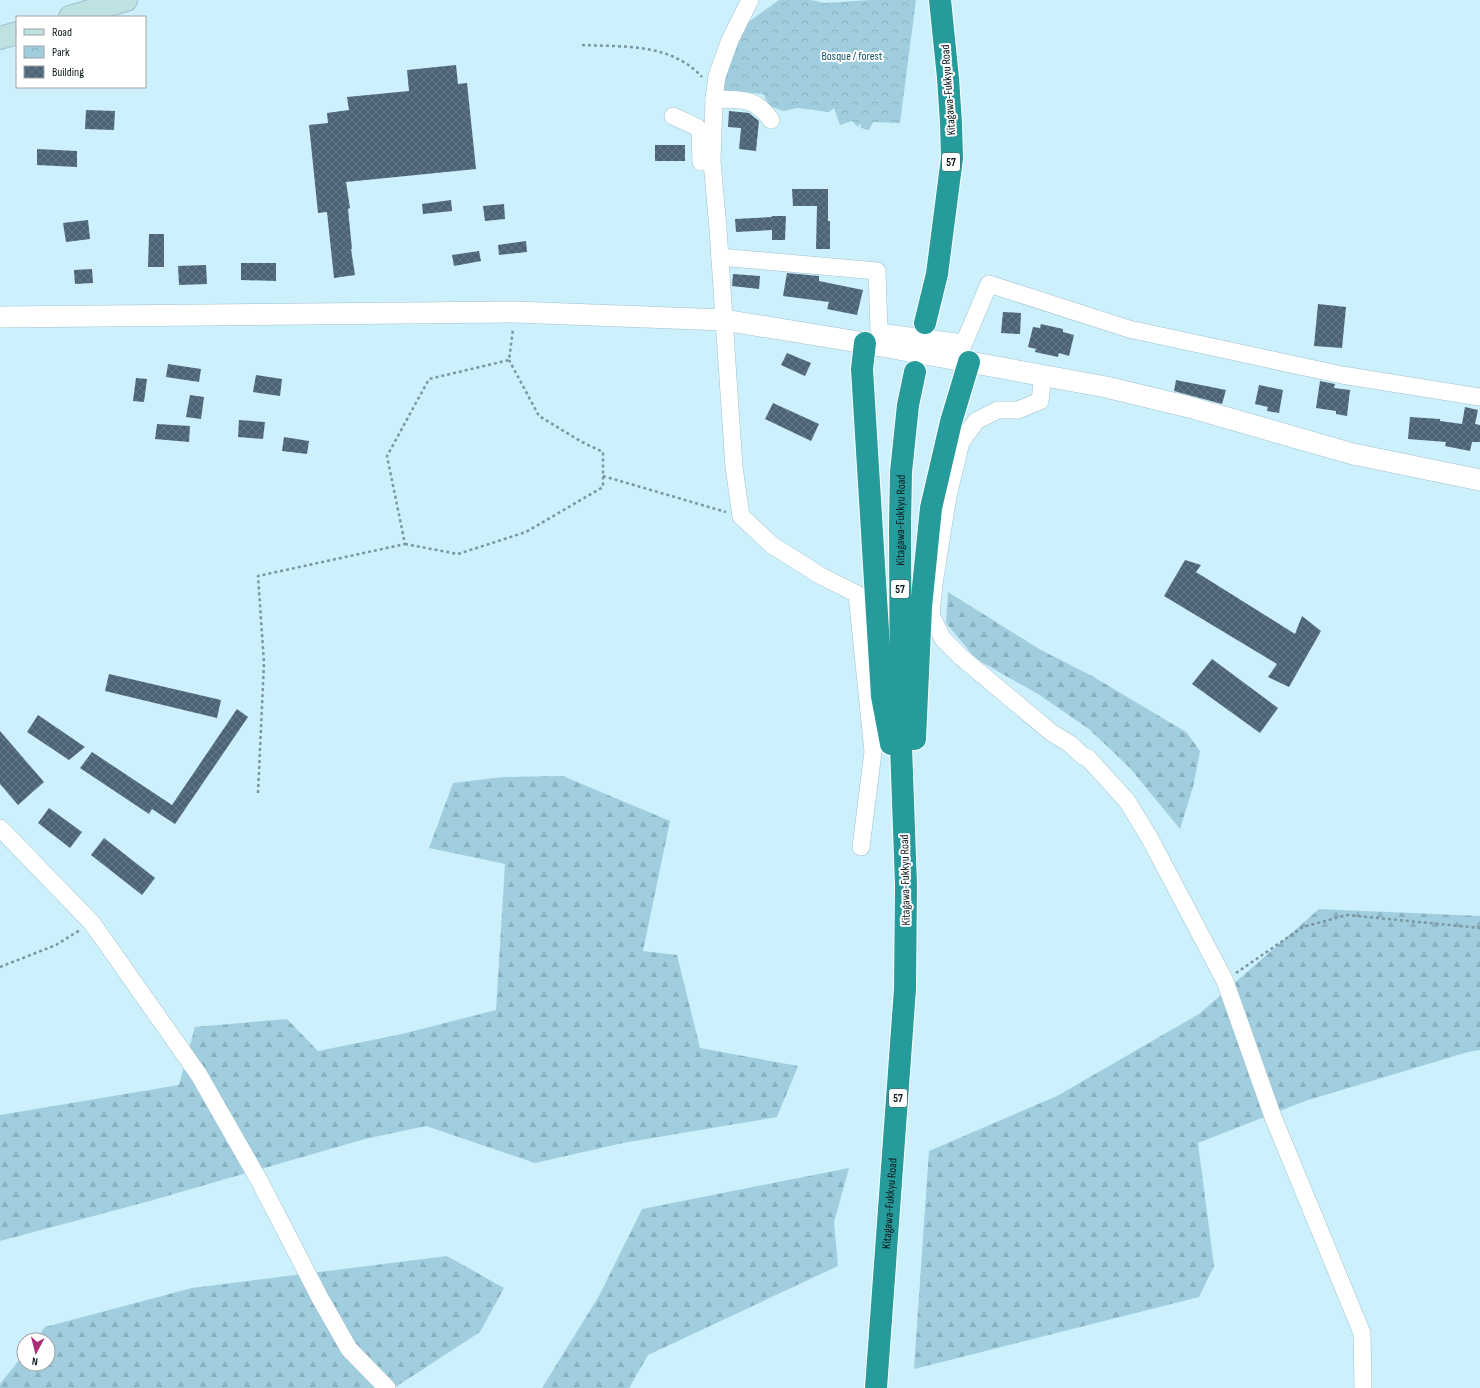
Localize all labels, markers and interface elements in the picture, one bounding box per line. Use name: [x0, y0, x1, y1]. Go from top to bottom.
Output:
legend: [16, 16, 146, 88]
text: Road: [52, 25, 72, 40]
street label: Kitagawa-Fukkyu Road: [938, 44, 959, 136]
text: Park: [52, 45, 70, 60]
park label: Bosque / forest: [822, 49, 883, 64]
text: Building: [52, 65, 84, 80]
road number: 57: [942, 153, 960, 171]
street label: Kitagawa-Fukkyu Road: [893, 474, 909, 566]
road number: 57: [891, 580, 909, 598]
street label: Kitagawa-Fukkyu Road: [897, 834, 914, 926]
road number: 57: [889, 1089, 907, 1107]
street label: Kitagawa-Fukkyu Road: [879, 1158, 901, 1250]
north arrow: [16, 1332, 56, 1372]
text: N: [31, 1355, 39, 1368]

